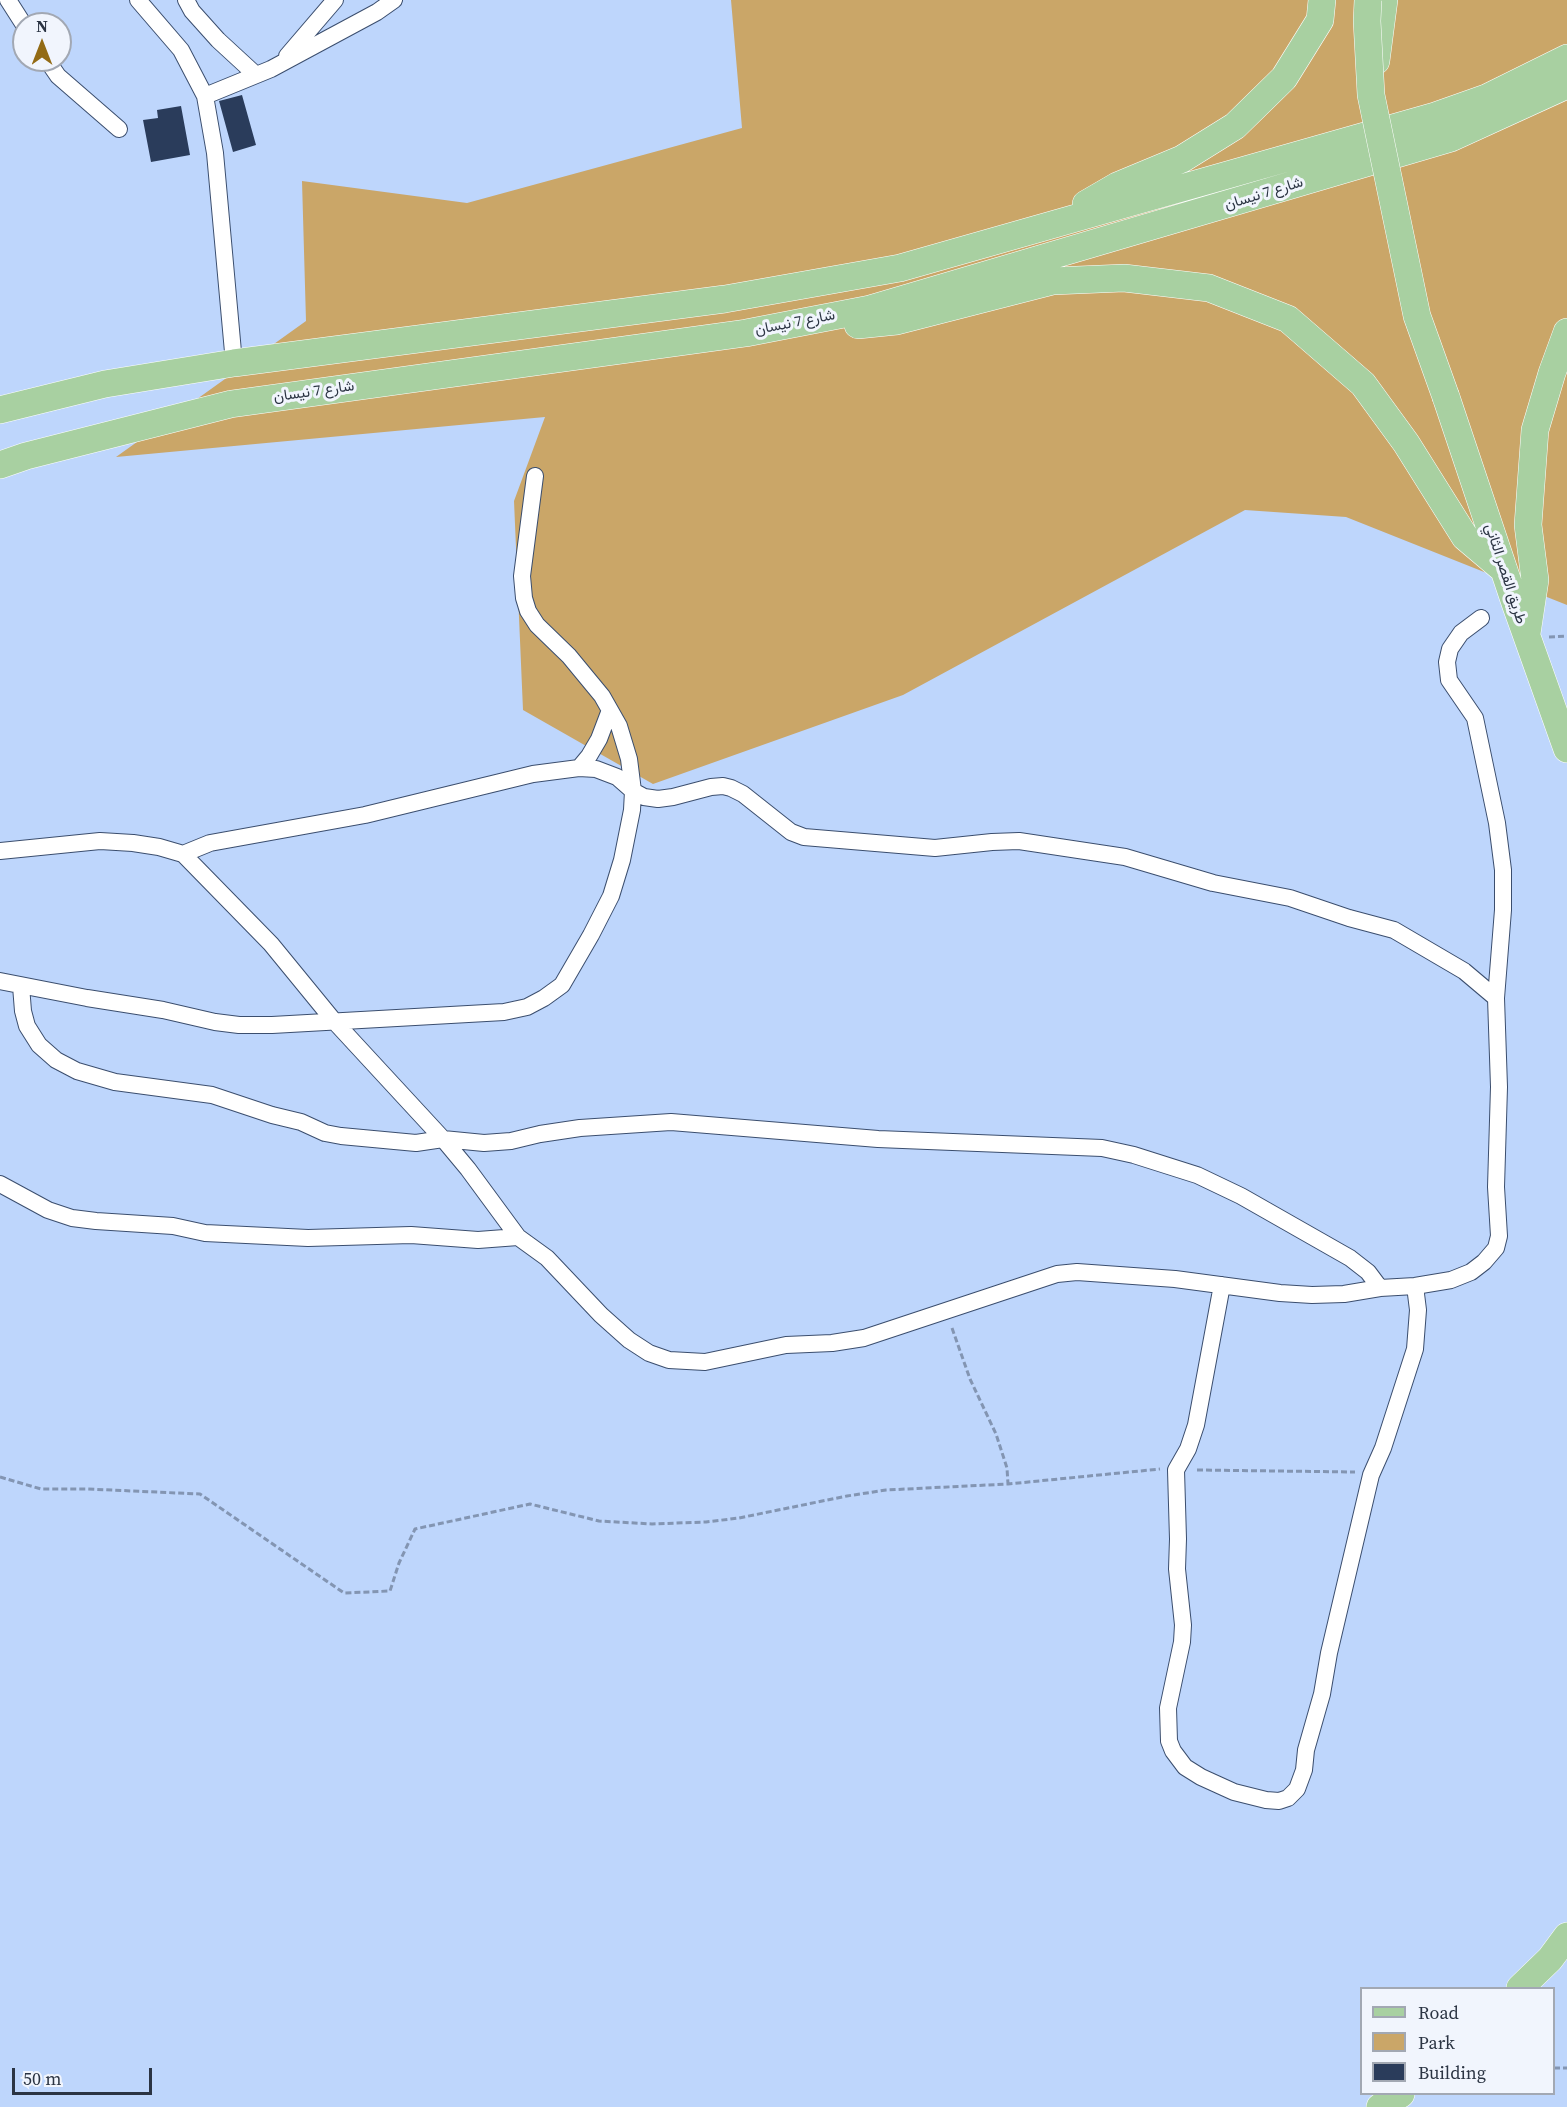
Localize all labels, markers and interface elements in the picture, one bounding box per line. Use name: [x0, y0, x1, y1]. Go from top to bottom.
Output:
north arrow: [12, 12, 72, 72]
text: N: [36, 15, 48, 37]
street label: شارع 7 نيسان: [1223, 174, 1305, 214]
street label: شارع 7 نيسان: [753, 306, 837, 340]
street label: شارع 7 نيسان: [273, 377, 355, 407]
street label: طريق القصر الثاني: [1480, 522, 1530, 626]
legend: [1360, 1987, 1555, 2095]
text: Road: [1418, 2000, 1459, 2025]
text: Park: [1418, 2030, 1455, 2055]
scale bar: [15, 2056, 154, 2094]
text: Building: [1418, 2060, 1486, 2085]
text: 50 m: [23, 2066, 61, 2091]

